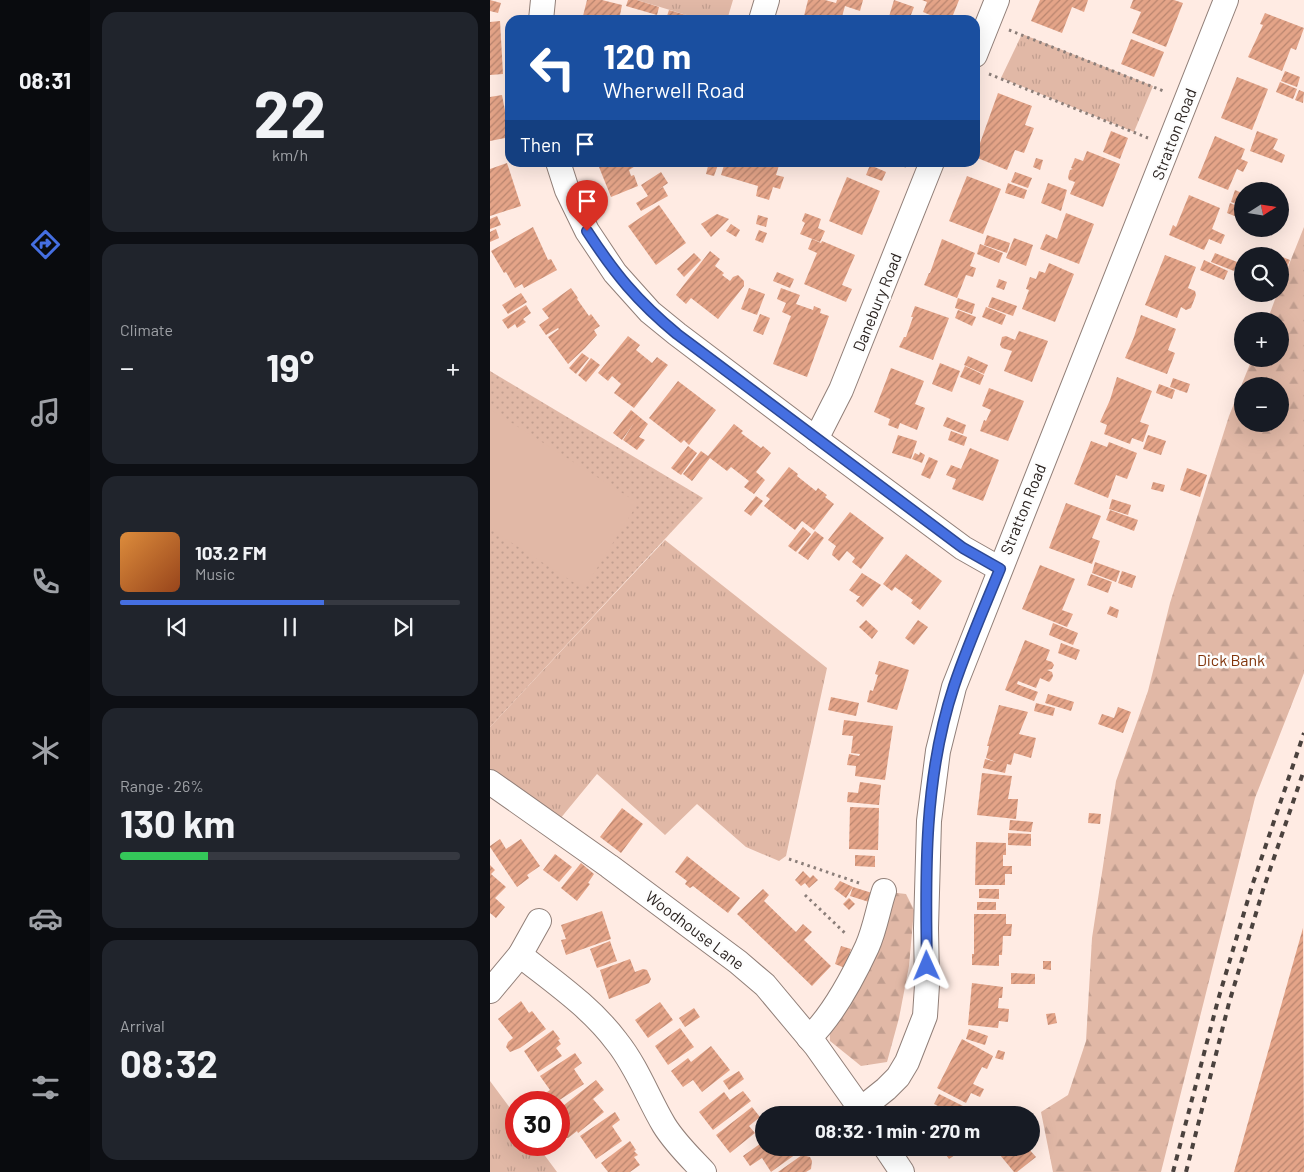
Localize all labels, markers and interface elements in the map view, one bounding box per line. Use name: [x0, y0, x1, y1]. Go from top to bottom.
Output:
text: 120 m: [603, 34, 691, 76]
icon: left: [520, 35, 585, 100]
text: 08:31: [19, 67, 71, 93]
text: 22: [254, 73, 326, 151]
text: Wherwell Road: [603, 76, 745, 102]
street label: Stratton Road: [1147, 85, 1200, 182]
icon: arrive: [571, 130, 599, 158]
text: Then: [520, 133, 561, 156]
text: km/h: [272, 145, 308, 164]
pin: [566, 180, 608, 231]
north arrow: [1234, 182, 1289, 238]
map controls: [1234, 182, 1289, 432]
icon: arrive: [573, 187, 601, 215]
icon: directions: [28, 227, 63, 262]
button: search: [1234, 247, 1289, 302]
street label: Danebury Road: [848, 250, 905, 354]
button: +: [1234, 312, 1289, 367]
text: Climate: [120, 320, 173, 339]
text: 19°: [266, 344, 314, 390]
text: −: [120, 350, 134, 384]
text: +: [446, 350, 460, 384]
button: −: [1234, 377, 1289, 432]
icon: music: [28, 395, 63, 430]
street label: Stratton Road: [996, 461, 1049, 557]
text: 103.2 FM: [195, 541, 267, 564]
icon: phone: [28, 564, 63, 599]
text: Music: [195, 564, 235, 583]
icon: previous: [163, 613, 191, 641]
icon: pause: [276, 613, 304, 641]
icon: next: [389, 613, 417, 641]
park label: Dick Bank: [1197, 650, 1265, 669]
icon: climate: [28, 733, 63, 768]
text: Range · 26%: [120, 776, 204, 795]
text: 130 km: [120, 800, 235, 846]
street label: Woodhouse Lane: [642, 886, 749, 973]
icon: car: [28, 901, 63, 936]
position arrow: [900, 939, 952, 991]
text: Arrival: [120, 1016, 165, 1035]
text: 08:32: [120, 1040, 218, 1086]
icon: filters: [28, 1070, 63, 1105]
speed limit sign: 30: [505, 1091, 570, 1156]
text: 08:32 · 1 min · 270 m: [815, 1119, 980, 1142]

